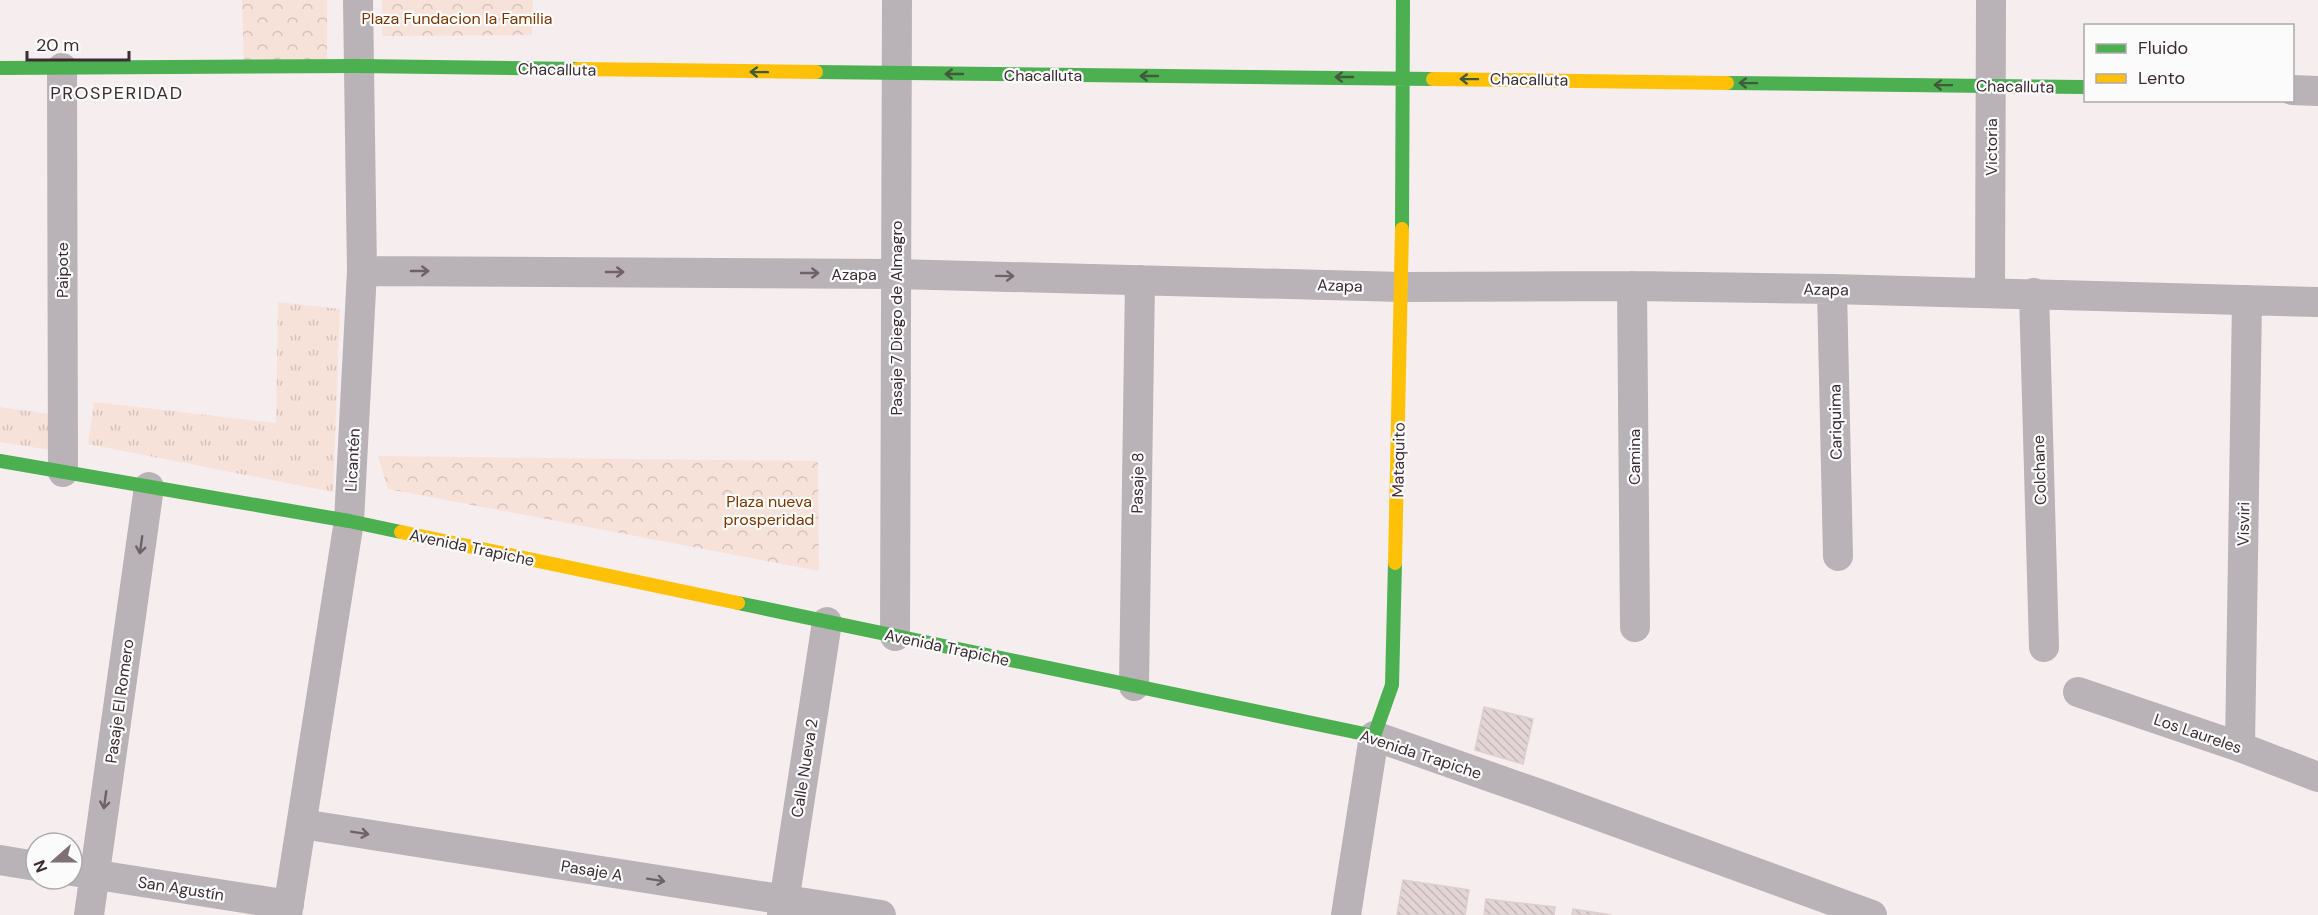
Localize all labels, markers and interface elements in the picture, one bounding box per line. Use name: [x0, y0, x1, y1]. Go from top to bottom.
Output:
park label: Plaza Fundacion la Familia: [362, 8, 552, 29]
scale bar: [27, 24, 129, 62]
legend: [2084, 24, 2294, 102]
text: 20 m: [36, 33, 79, 57]
text: Fluido: [2138, 36, 2188, 60]
street label: Chacalluta: [518, 58, 596, 81]
street label: Chacalluta: [1004, 65, 1082, 86]
one-way arrow: [749, 66, 769, 78]
text: Lento: [2138, 66, 2185, 90]
one-way arrow: [944, 68, 964, 80]
street label: Chacalluta: [1490, 68, 1568, 91]
one-way arrow: [1139, 70, 1159, 82]
one-way arrow: [1334, 71, 1354, 83]
one-way arrow: [1460, 73, 1480, 84]
street label: Chacalluta: [1976, 75, 2054, 98]
one-way arrow: [1739, 77, 1759, 88]
one-way arrow: [1934, 79, 1954, 91]
district label: PROSPERIDAD: [50, 81, 184, 105]
street label: Victoria: [1981, 118, 2002, 176]
street label: Pasaje 7 Diego de Almagro: [886, 220, 907, 416]
street label: Paipote: [52, 242, 73, 298]
street label: Azapa: [831, 264, 877, 285]
one-way arrow: [410, 265, 430, 277]
one-way arrow: [605, 266, 625, 278]
one-way arrow: [800, 267, 820, 279]
one-way arrow: [995, 271, 1015, 282]
street label: Azapa: [1317, 274, 1363, 297]
street label: Azapa: [1803, 279, 1849, 300]
street label: Cariquima: [1824, 384, 1847, 460]
street label: Mataquito: [1387, 422, 1410, 498]
street label: Licantén: [340, 428, 365, 492]
street label: Camina: [1624, 429, 1645, 485]
street label: Colchane: [2028, 435, 2051, 505]
street label: Pasaje 8: [1126, 452, 1149, 514]
park label: Plaza nueva prosperidad: [724, 491, 814, 530]
street label: Visviri: [2233, 502, 2254, 546]
street label: Avenida Trapiche: [408, 524, 536, 571]
one-way arrow: [135, 534, 146, 554]
street label: Avenida Trapiche: [883, 624, 1011, 671]
street label: Pasaje El Romero: [100, 638, 139, 765]
street label: Los Laureles: [2151, 709, 2245, 758]
street label: Calle Nueva 2: [786, 717, 823, 819]
street label: Avenida Trapiche: [1357, 725, 1484, 784]
one-way arrow: [99, 790, 110, 810]
one-way arrow: [349, 828, 369, 839]
north arrow: [24, 831, 84, 891]
street label: Pasaje A: [560, 855, 625, 886]
text: N: [29, 857, 52, 875]
street label: San Agustín: [136, 871, 225, 906]
one-way arrow: [646, 874, 665, 885]

